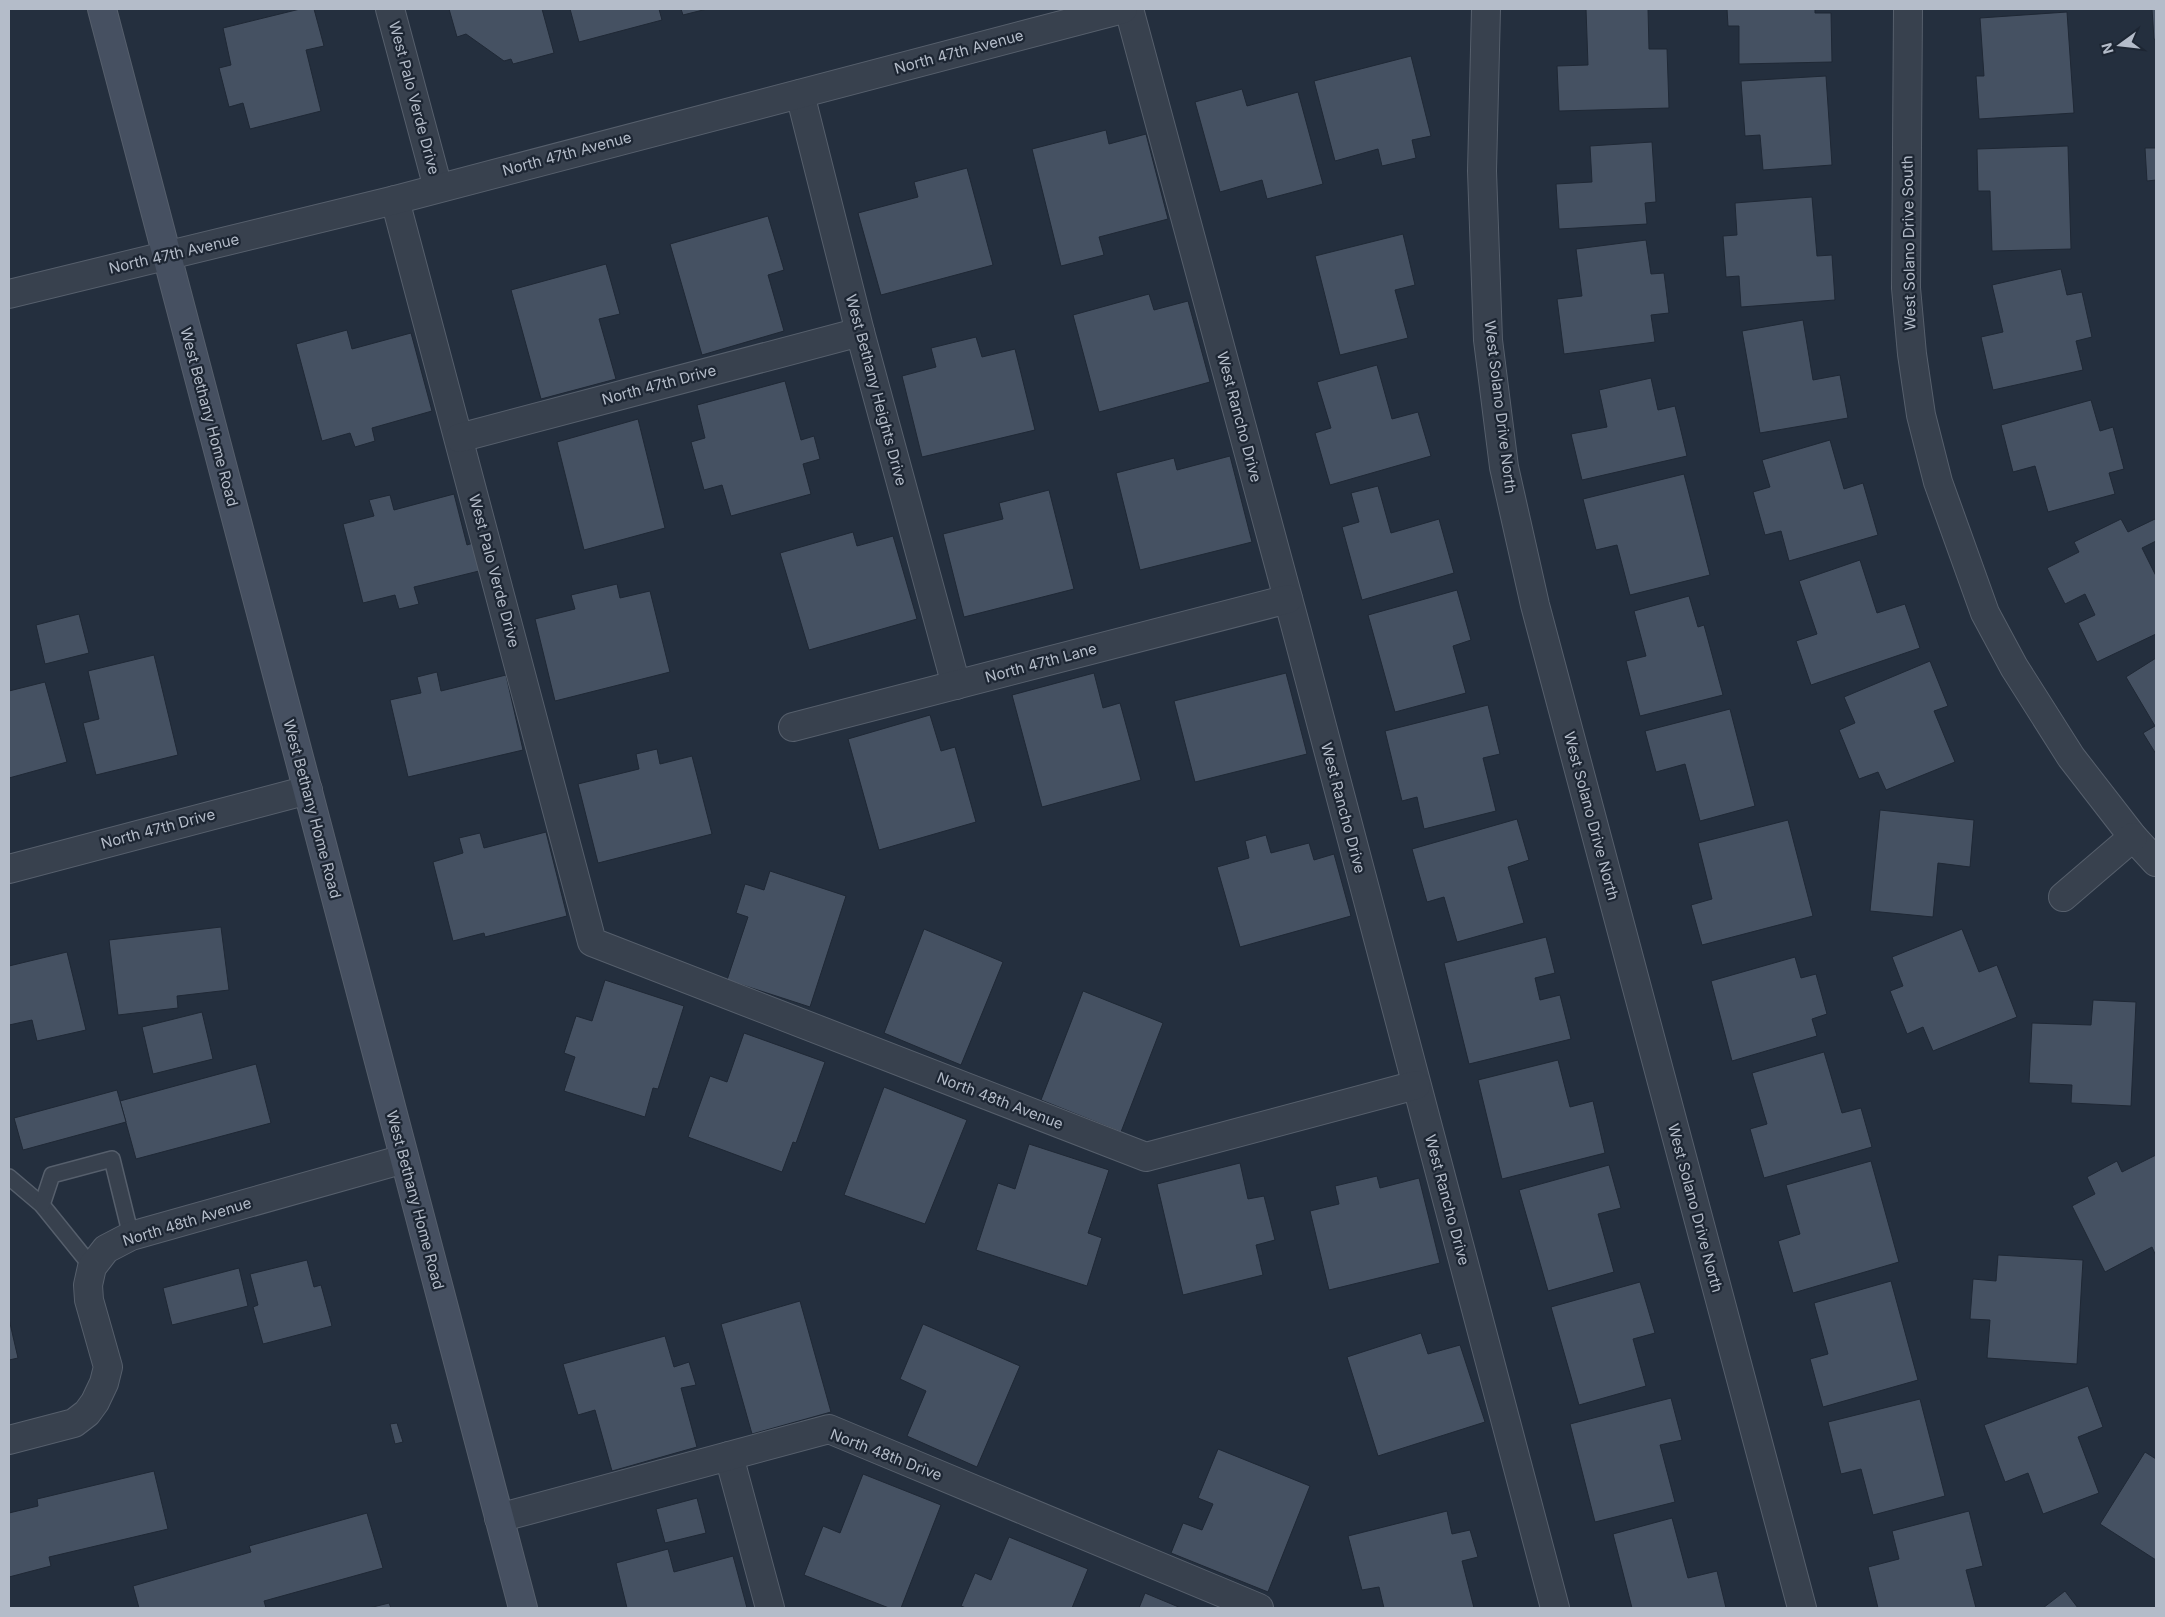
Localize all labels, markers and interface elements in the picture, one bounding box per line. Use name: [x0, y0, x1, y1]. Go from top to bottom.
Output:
street label: West Palo Verde Drive: [385, 19, 444, 177]
north arrow: [2095, 20, 2145, 70]
street label: North 47th Avenue: [892, 25, 1026, 78]
text: N: [2097, 41, 2117, 56]
street label: North 47th Avenue: [500, 127, 634, 180]
street label: West Solano Drive South: [1897, 155, 1920, 331]
street label: North 47th Avenue: [107, 229, 241, 278]
street label: West Bethany Heights Drive: [842, 292, 911, 488]
street label: West Solano Drive North: [1480, 319, 1521, 494]
street label: West Bethany Home Road: [176, 325, 243, 508]
street label: West Rancho Drive: [1213, 349, 1266, 484]
street label: North 47th Drive: [600, 360, 718, 409]
street label: West Palo Verde Drive: [465, 492, 524, 650]
street label: North 47th Lane: [983, 638, 1099, 687]
street label: West Bethany Home Road: [279, 717, 346, 900]
street label: West Solano Drive North: [1560, 729, 1623, 902]
street label: West Rancho Drive: [1317, 740, 1370, 875]
street label: North 47th Drive: [99, 804, 217, 853]
street label: North 48th Avenue: [934, 1068, 1066, 1133]
street label: West Bethany Home Road: [382, 1108, 449, 1291]
street label: West Solano Drive North: [1664, 1121, 1727, 1294]
street label: West Rancho Drive: [1421, 1132, 1474, 1267]
street label: North 48th Avenue: [120, 1193, 254, 1250]
street label: North 48th Drive: [828, 1424, 945, 1485]

